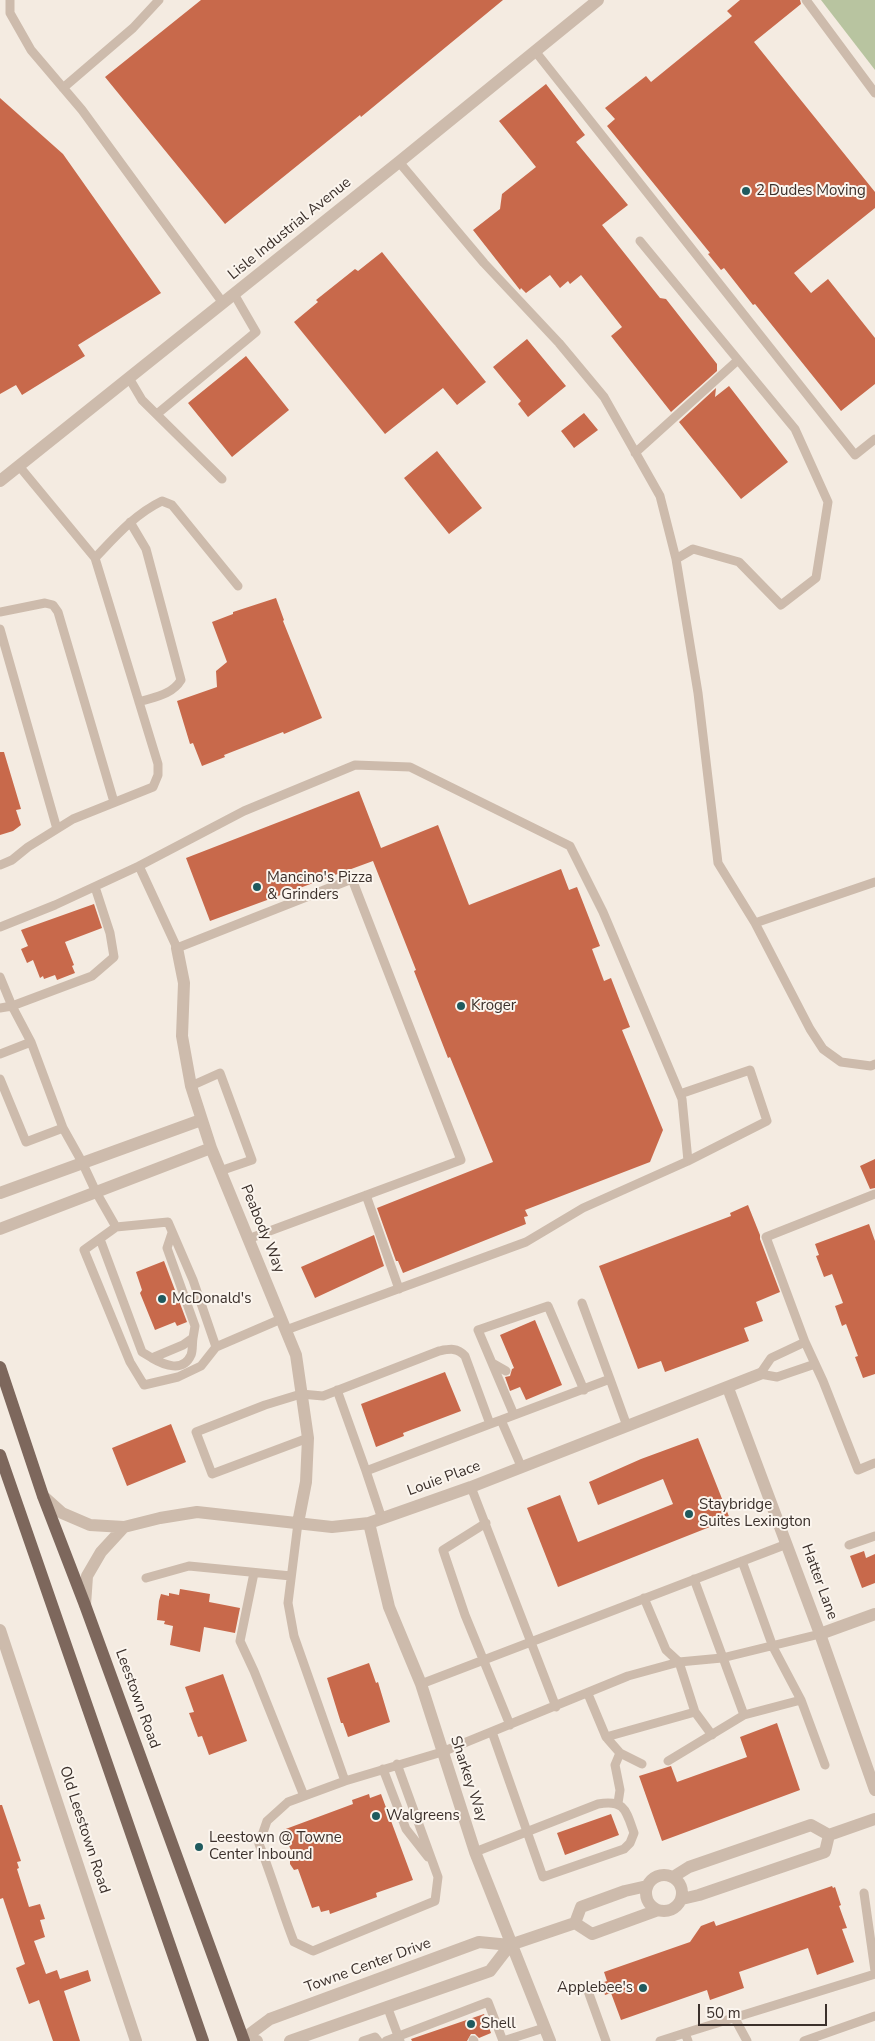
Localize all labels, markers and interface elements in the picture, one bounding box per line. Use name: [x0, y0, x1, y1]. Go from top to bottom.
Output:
street label: Lisle Industrial Avenue: [225, 174, 355, 284]
place label: 2 Dudes Moving: [756, 182, 866, 200]
marker: 2 Dudes Moving: [740, 185, 752, 197]
place label: Mancino's Pizza & Grinders: [267, 869, 373, 904]
marker: Mancino's Pizza & Grinders: [251, 881, 263, 893]
place label: Kroger: [471, 997, 516, 1015]
marker: Kroger: [455, 1000, 467, 1012]
street label: Peabody Way: [236, 1182, 288, 1276]
place label: McDonald's: [172, 1290, 251, 1308]
marker: McDonald's: [156, 1293, 168, 1305]
street label: Louie Place: [405, 1457, 483, 1501]
place label: Staybridge Suites Lexington: [699, 1496, 811, 1531]
marker: Staybridge Suites Lexington: [683, 1508, 695, 1520]
street label: Hatter Lane: [797, 1542, 841, 1622]
street label: Leestown Road: [111, 1647, 163, 1751]
street label: Sharkey Way: [446, 1734, 490, 1824]
street label: Old Leestown Road: [55, 1764, 113, 1896]
place label: Walgreens: [386, 1807, 460, 1825]
marker: Walgreens: [370, 1810, 382, 1822]
place label: Leestown @ Towne Center Inbound: [209, 1829, 342, 1864]
marker: Leestown @ Towne Center Inbound: [193, 1841, 205, 1853]
street label: Towne Center Drive: [302, 1935, 434, 1997]
place label: Applebee's: [557, 1979, 633, 1997]
marker: Applebee's: [637, 1982, 649, 1994]
scale bar: [700, 1994, 829, 2026]
text: 50 m: [706, 2003, 741, 2023]
place label: Shell: [481, 2015, 516, 2033]
marker: Shell: [465, 2018, 477, 2030]

